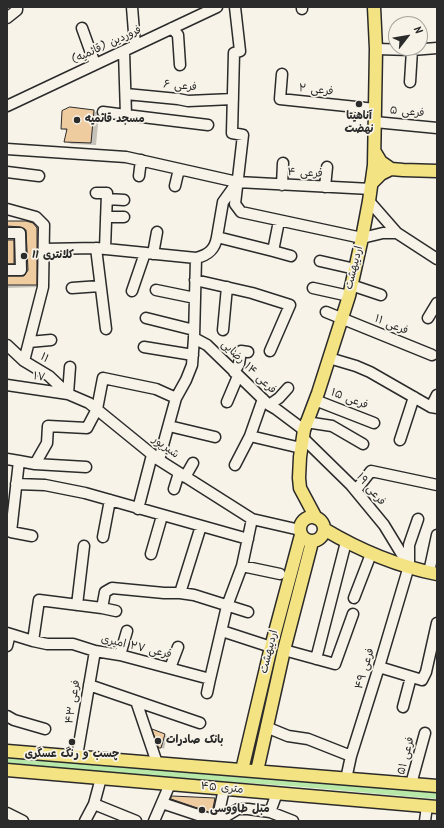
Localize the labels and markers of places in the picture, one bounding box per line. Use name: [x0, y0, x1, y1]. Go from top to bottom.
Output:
marker: آناهیتا نهضت: [354, 99, 364, 109]
place label: آناهیتا نهضت: [345, 110, 373, 136]
place label: مسجد قائمیه: [85, 113, 145, 127]
marker: مسجد قائمیه: [72, 115, 82, 125]
place label: کلانتری 11: [32, 249, 74, 263]
marker: کلانتری 11: [19, 251, 29, 261]
place label: بانک صادرات: [166, 734, 223, 748]
marker: بانک صادرات: [153, 736, 163, 746]
marker: چسب و رنگ عسگری: [67, 737, 77, 747]
place label: چسب و رنگ عسگری: [25, 748, 119, 762]
place label: مبل طاووسی: [210, 803, 270, 817]
marker: مبل طاووسی: [197, 805, 207, 815]

